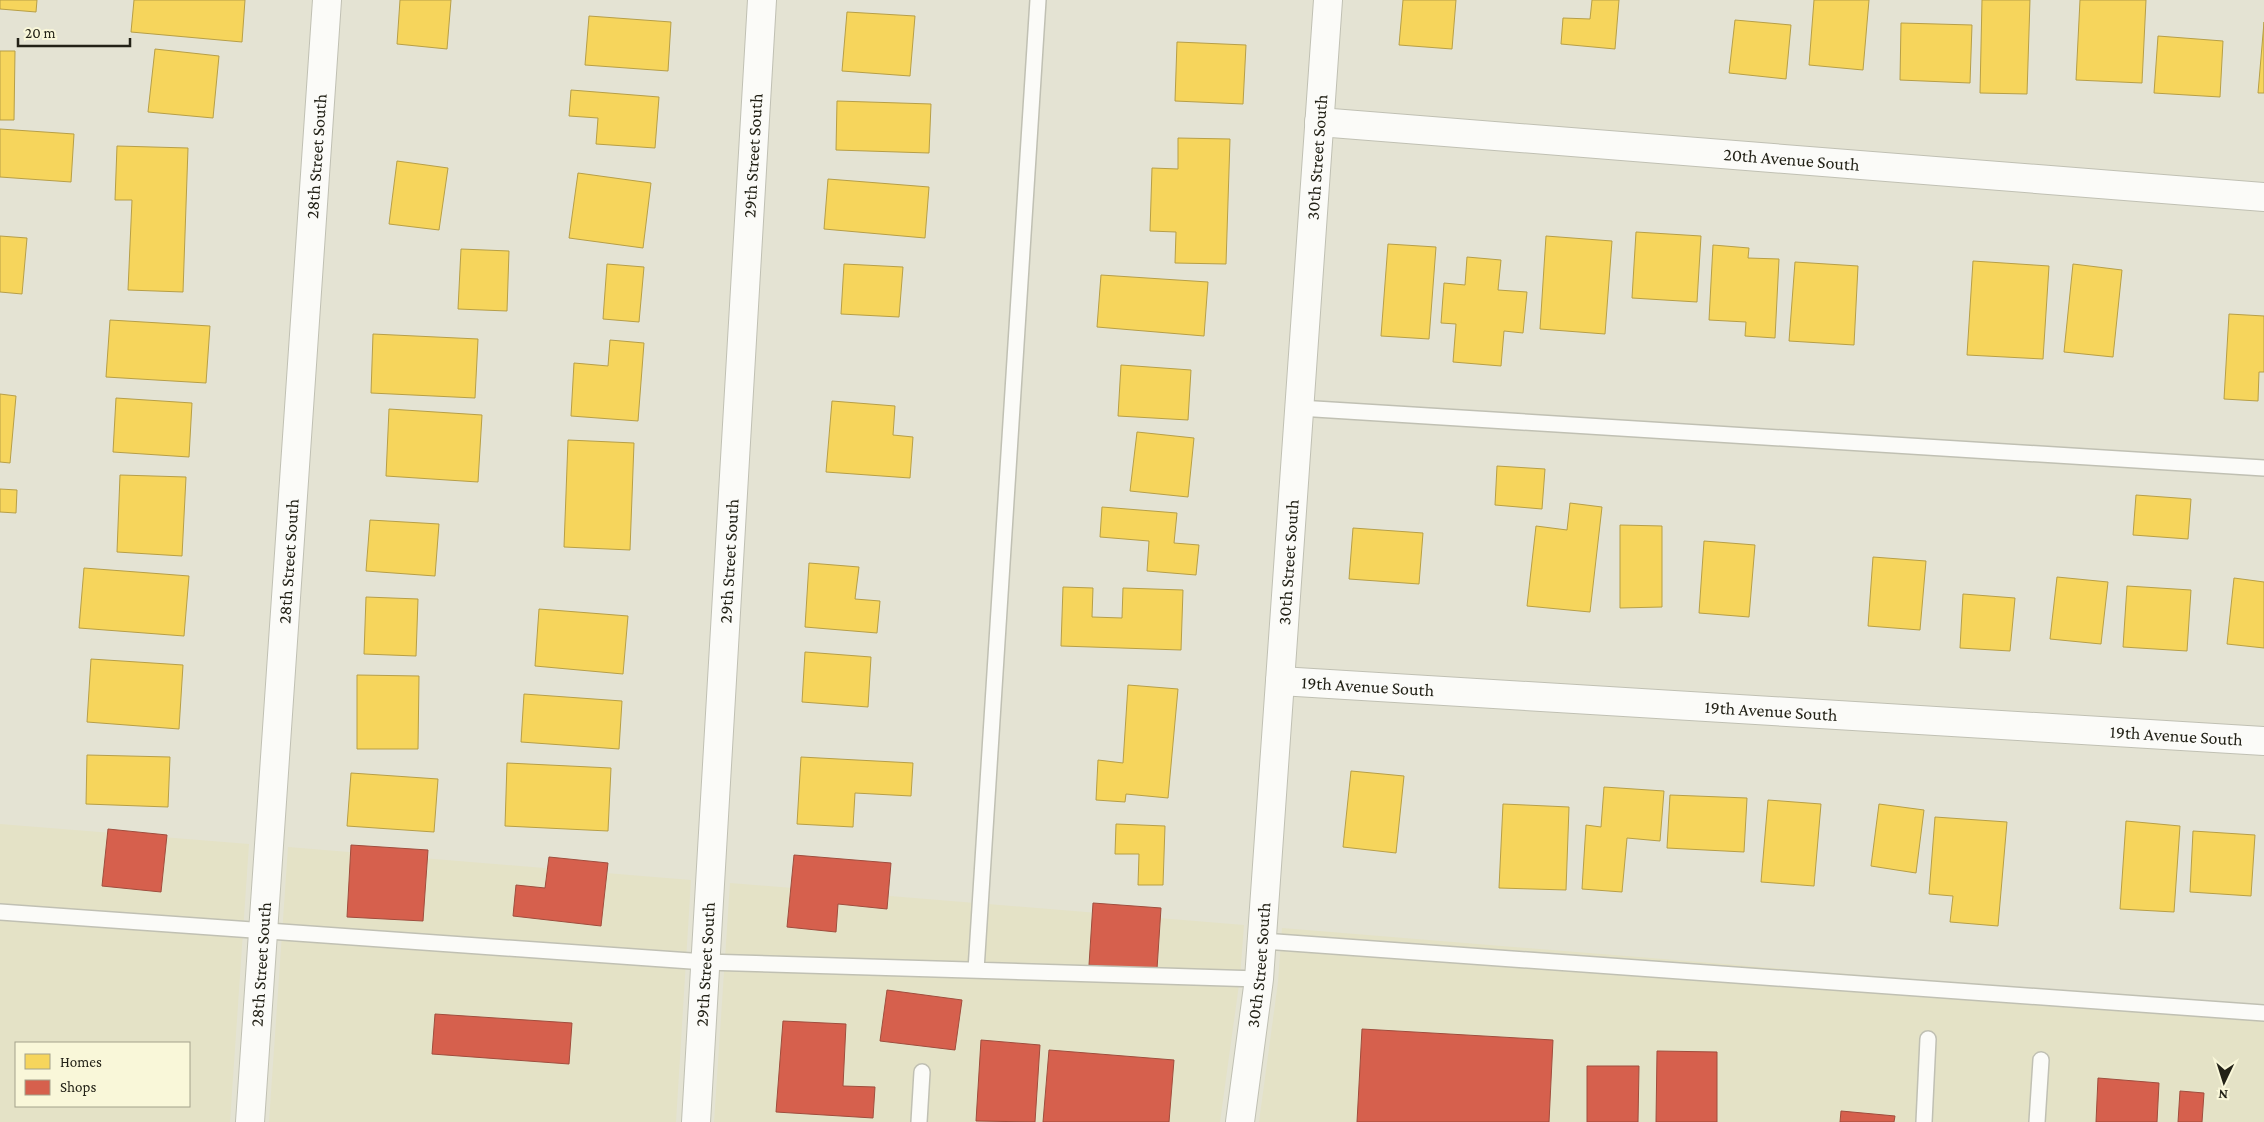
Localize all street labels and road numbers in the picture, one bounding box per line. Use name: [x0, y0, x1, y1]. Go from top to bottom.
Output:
street label: 29th Street South: [739, 92, 767, 219]
street label: 28th Street South: [302, 93, 331, 219]
street label: 30th Street South: [1303, 93, 1331, 221]
street label: 20th Avenue South: [1723, 144, 1861, 175]
street label: 28th Street South: [274, 498, 303, 625]
street label: 29th Street South: [715, 498, 743, 624]
street label: 30th Street South: [1274, 498, 1303, 626]
street label: 19th Avenue South: [1301, 672, 1435, 700]
street label: 19th Avenue South: [1704, 697, 1838, 725]
street label: 19th Avenue South: [2109, 722, 2244, 750]
street label: 28th Street South: [247, 901, 275, 1028]
street label: 29th Street South: [692, 901, 719, 1027]
street label: 30th Street South: [1243, 901, 1274, 1029]

